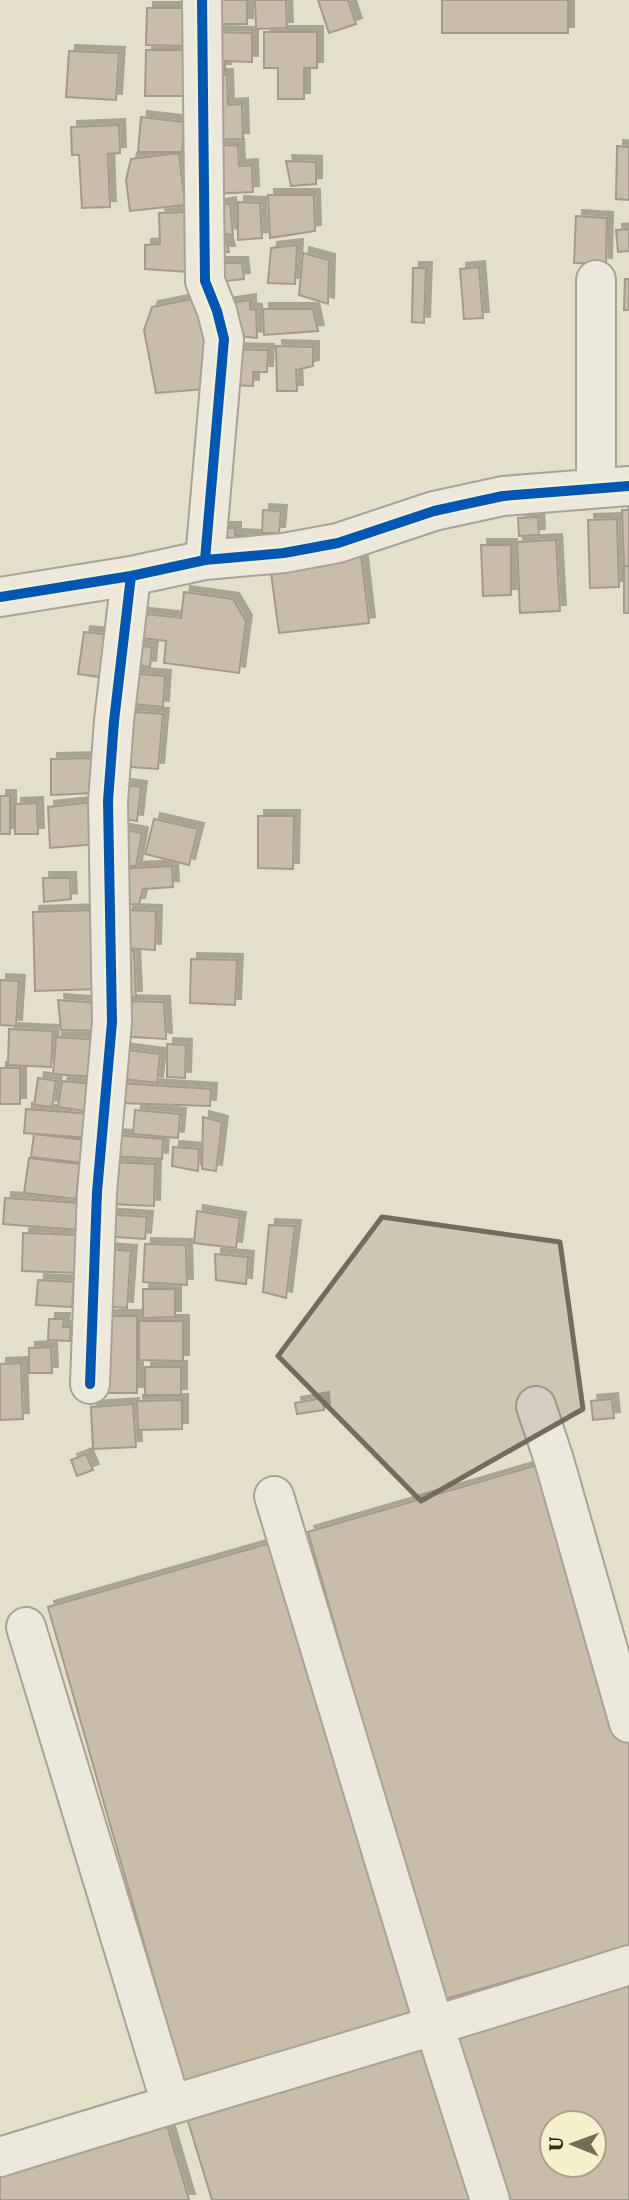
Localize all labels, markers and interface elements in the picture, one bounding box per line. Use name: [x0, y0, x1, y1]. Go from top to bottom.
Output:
north arrow: [538, 2109, 608, 2179]
text: U: [545, 2136, 568, 2151]

